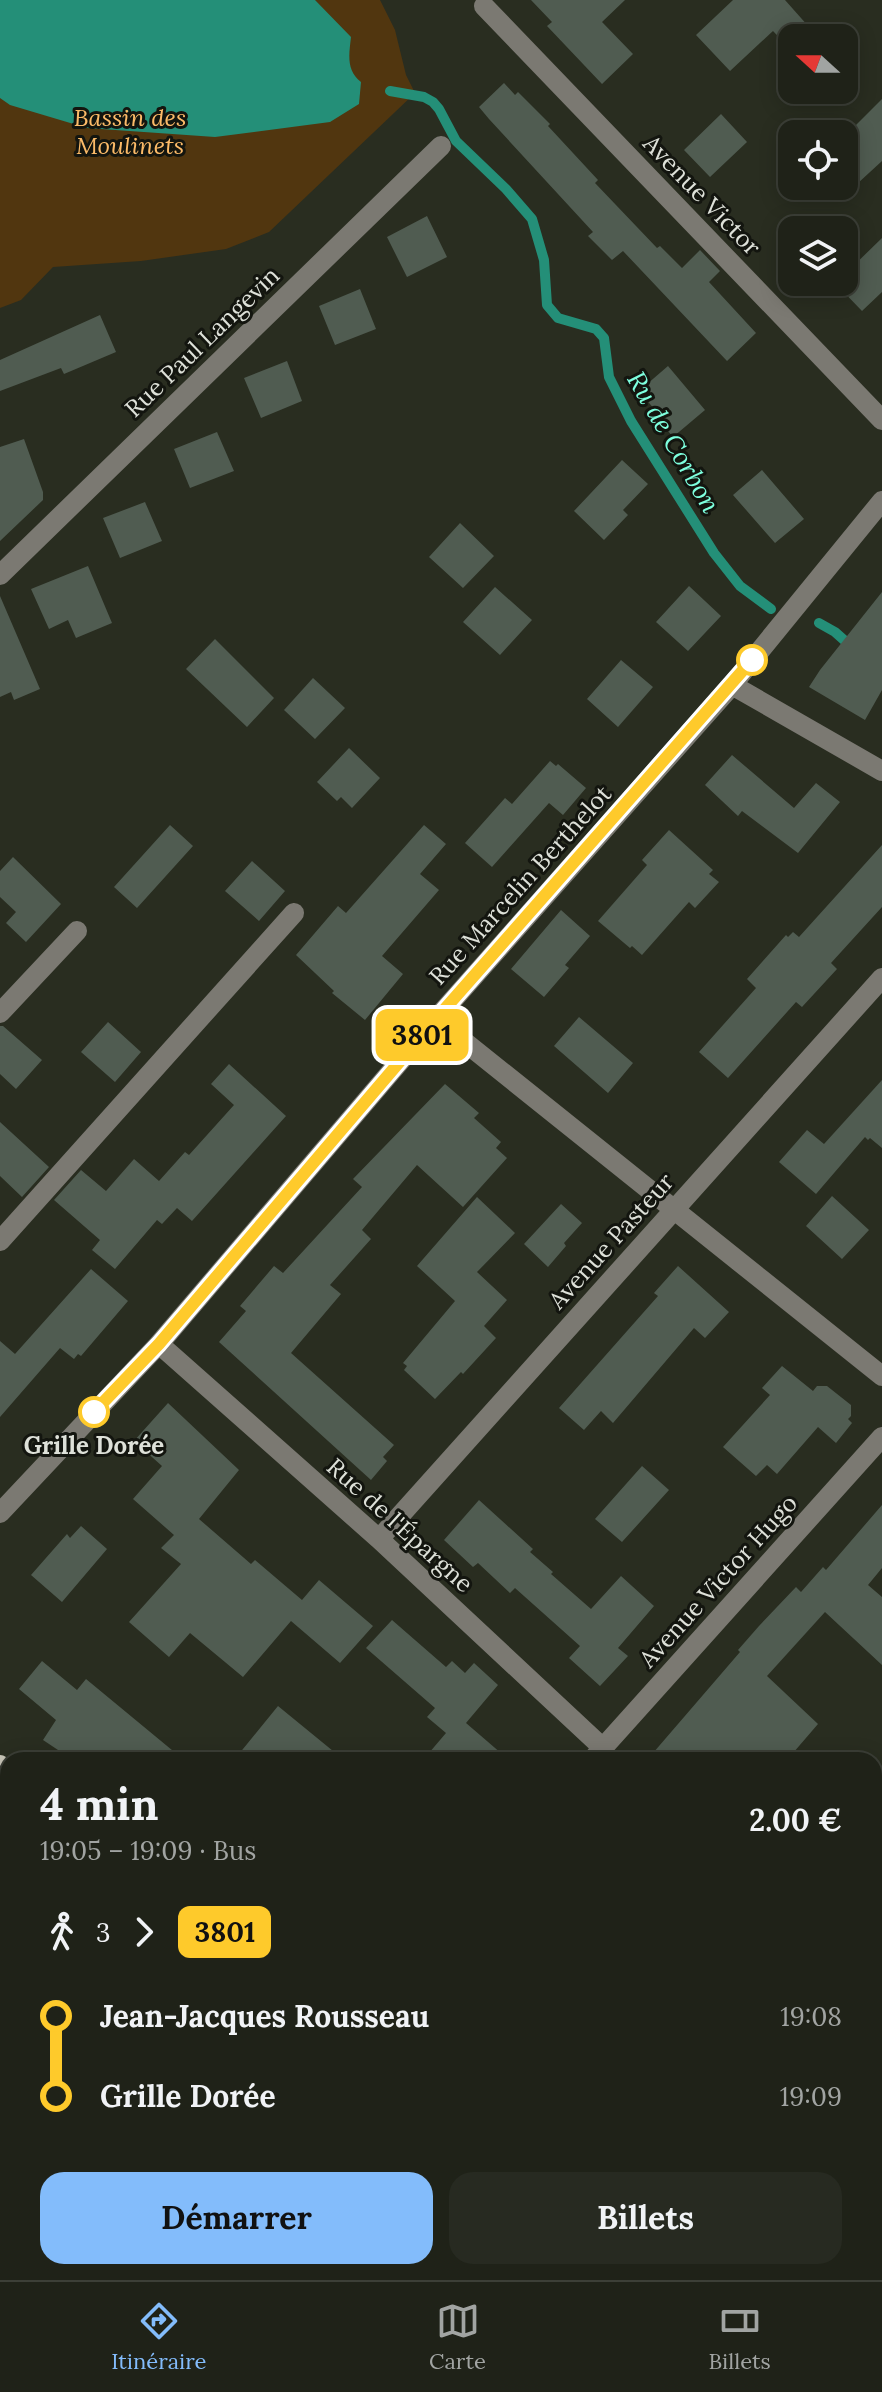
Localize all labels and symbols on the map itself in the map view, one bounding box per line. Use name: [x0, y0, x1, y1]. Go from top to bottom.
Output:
north arrow: [778, 24, 858, 104]
park label: Bassin des Moulinets: [74, 102, 186, 161]
street label: Avenue Victor: [636, 127, 768, 262]
street label: Rue Paul Langevin: [118, 260, 286, 424]
water label: Ru de Corbon: [620, 365, 728, 519]
unlabelled marker: [737, 645, 767, 675]
street label: Rue Marcelin Berthelot: [422, 778, 618, 991]
line badge: 3801: [366, 1009, 478, 1061]
street label: Avenue Pasteur: [541, 1166, 681, 1316]
marker: Grille Dorée: [79, 1397, 109, 1427]
place label: Grille Dorée: [24, 1430, 164, 1461]
street label: Rue de l'Épargne: [320, 1451, 480, 1599]
street label: Avenue Victor Hugo: [631, 1488, 804, 1675]

